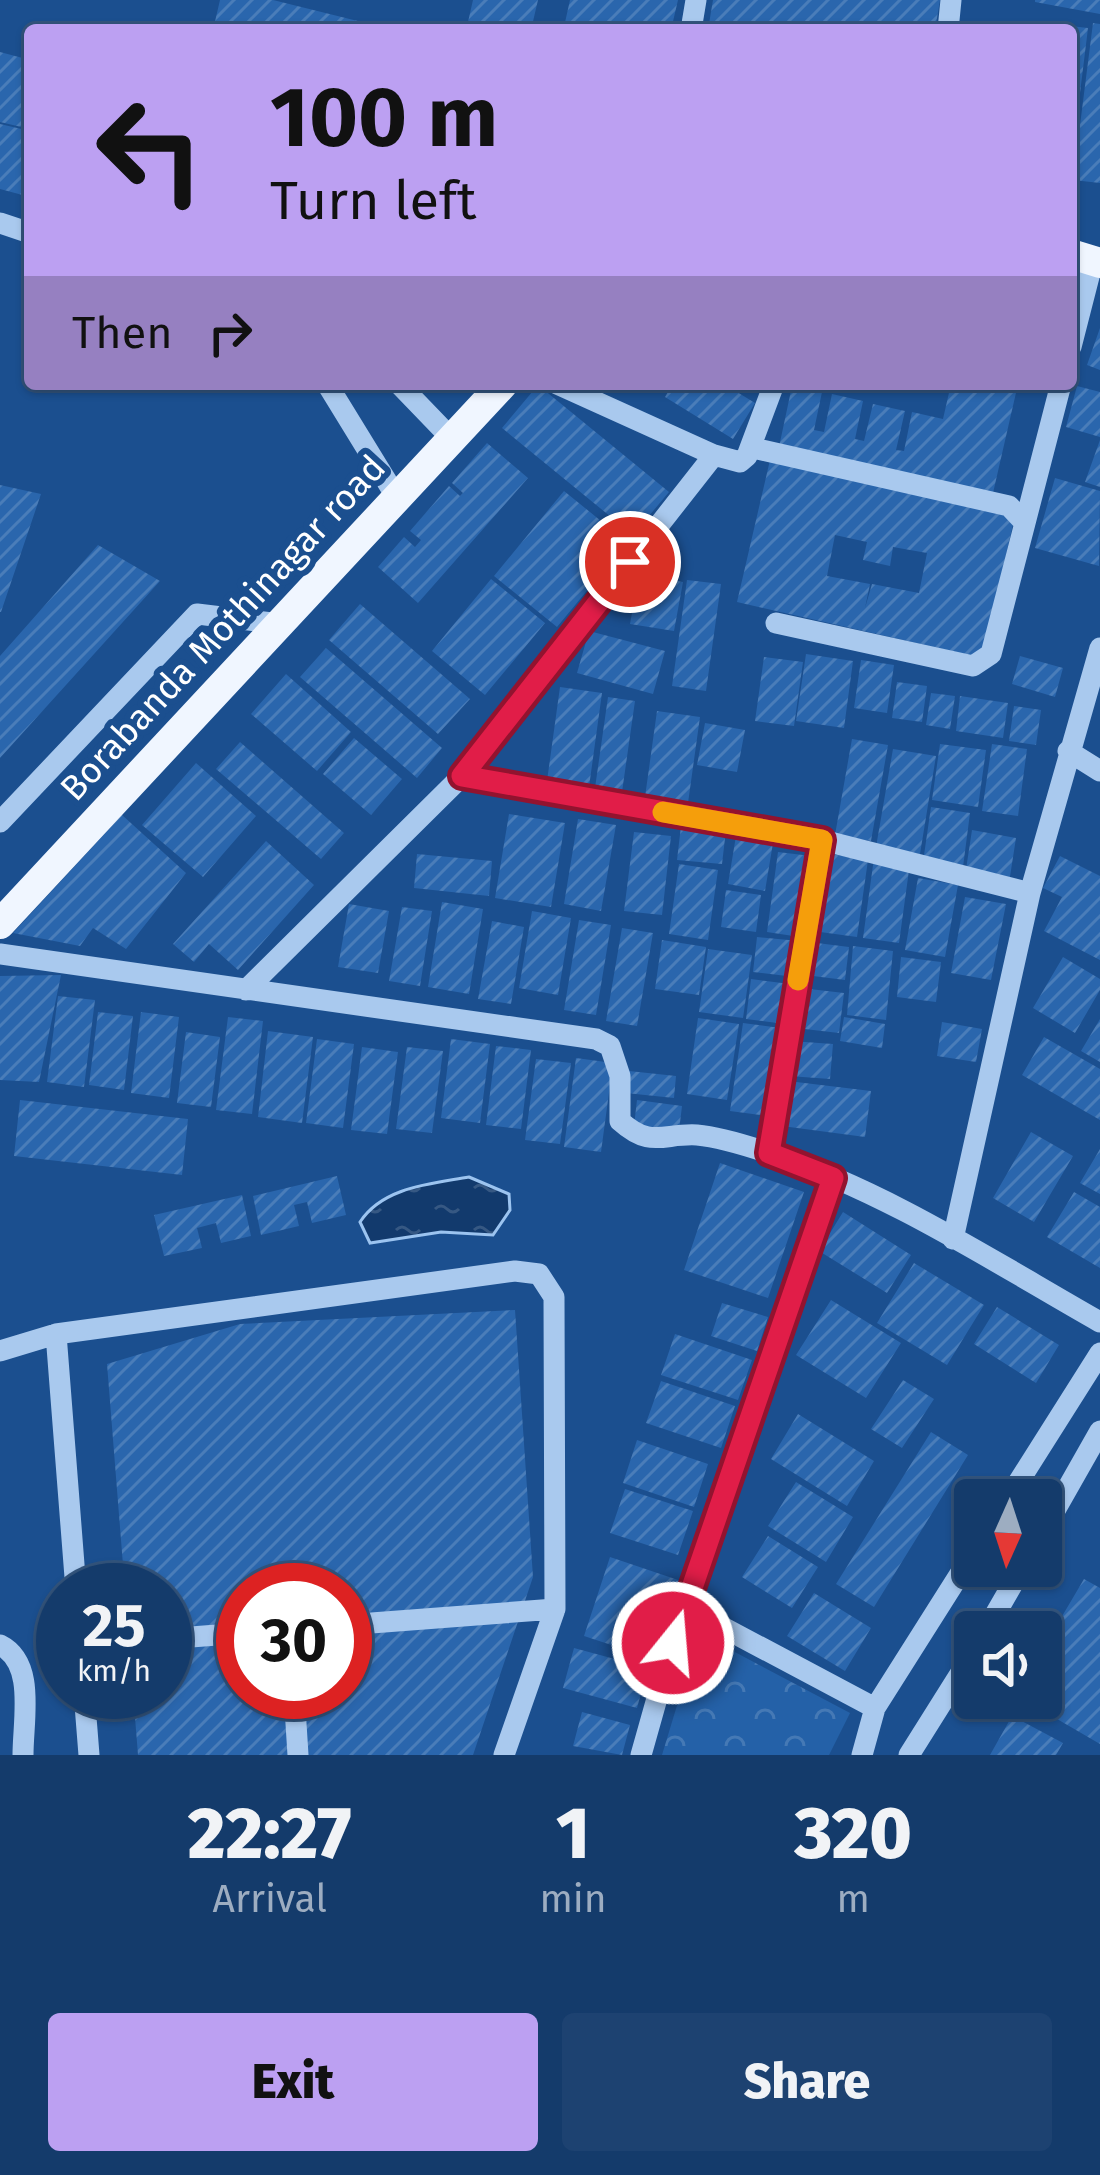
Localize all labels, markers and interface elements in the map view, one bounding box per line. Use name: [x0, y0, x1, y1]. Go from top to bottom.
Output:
text: 100 m: [270, 67, 498, 168]
icon: left: [72, 72, 228, 228]
text: Turn left: [270, 169, 477, 233]
icon: right: [197, 300, 263, 366]
text: Then: [72, 306, 173, 360]
street label: Borabanda Mothinagar road: [51, 446, 395, 810]
pin: [579, 511, 681, 613]
icon: arrive: [597, 529, 663, 595]
north arrow: [954, 1479, 1062, 1587]
map controls: [954, 1479, 1062, 1719]
speed limit sign: 30: [216, 1563, 372, 1719]
position arrow: [610, 1580, 736, 1706]
text: 25: [82, 1590, 146, 1662]
button: sound: [954, 1611, 1062, 1719]
text: km/h: [77, 1653, 151, 1689]
text: 22:27: [188, 1791, 352, 1877]
text: 1: [556, 1791, 590, 1877]
text: 320: [795, 1791, 912, 1877]
text: Arrival: [213, 1876, 327, 1922]
text: min: [539, 1876, 607, 1922]
text: m: [837, 1876, 870, 1922]
button: Exit: [48, 2013, 538, 2151]
button: Share: [562, 2013, 1052, 2151]

